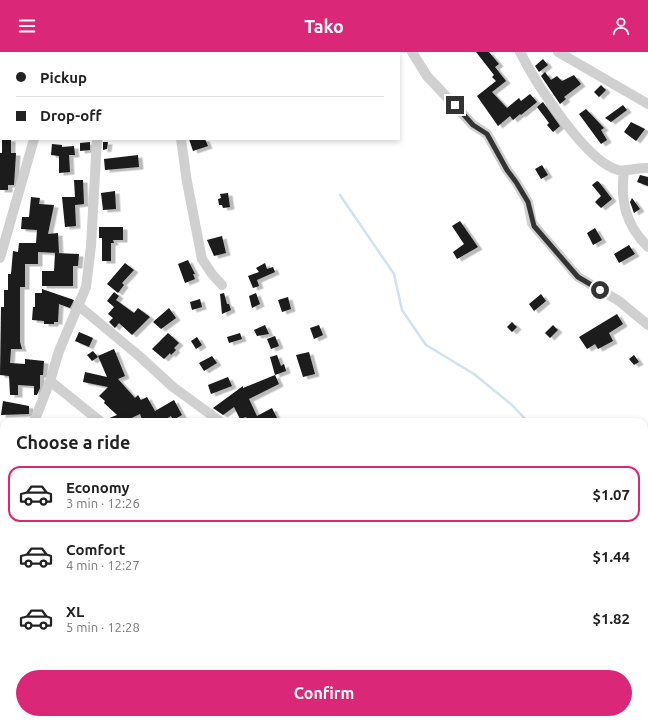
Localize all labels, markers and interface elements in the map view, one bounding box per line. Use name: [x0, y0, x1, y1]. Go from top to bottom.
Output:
icon: menu: [16, 15, 38, 37]
icon: person: [610, 15, 632, 37]
text: Tako: [304, 16, 344, 36]
text: Pickup: [40, 69, 87, 86]
route end: [446, 96, 464, 114]
text: Drop-off: [40, 107, 102, 124]
route start: [591, 281, 609, 299]
text: Choose a ride: [16, 432, 130, 452]
icon: car: [18, 476, 54, 512]
text: Economy: [66, 479, 130, 496]
text: $1.07: [592, 486, 630, 503]
text: 3 min · 12:26: [66, 496, 140, 510]
icon: car: [18, 538, 54, 574]
text: Comfort: [66, 541, 125, 558]
text: $1.44: [592, 548, 630, 565]
text: 4 min · 12:27: [66, 558, 140, 572]
icon: car: [18, 600, 54, 636]
text: XL: [66, 603, 84, 620]
text: $1.82: [592, 610, 630, 627]
text: 5 min · 12:28: [66, 620, 140, 634]
button: Confirm: [16, 670, 632, 716]

